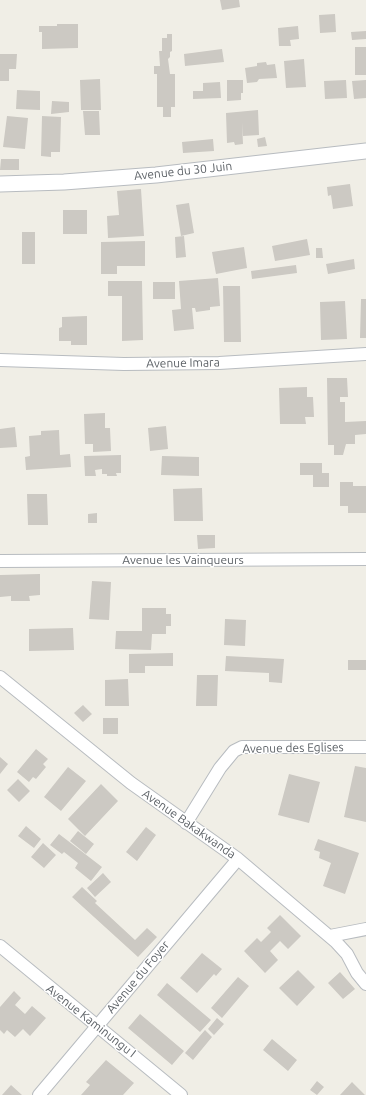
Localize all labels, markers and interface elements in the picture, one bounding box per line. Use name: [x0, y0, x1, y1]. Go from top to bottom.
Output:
street label: Avenue du 30 Juin: [133, 159, 233, 183]
street label: Avenue Imara: [146, 355, 220, 371]
street label: Avenue les Vainqueurs: [122, 553, 244, 567]
street label: Avenue des Eglises: [242, 740, 344, 756]
street label: Avenue Bakakwanda: [140, 786, 238, 862]
street label: Avenue du Foyer: [104, 938, 172, 1016]
street label: Avenue Kaminungu I: [43, 981, 139, 1061]

